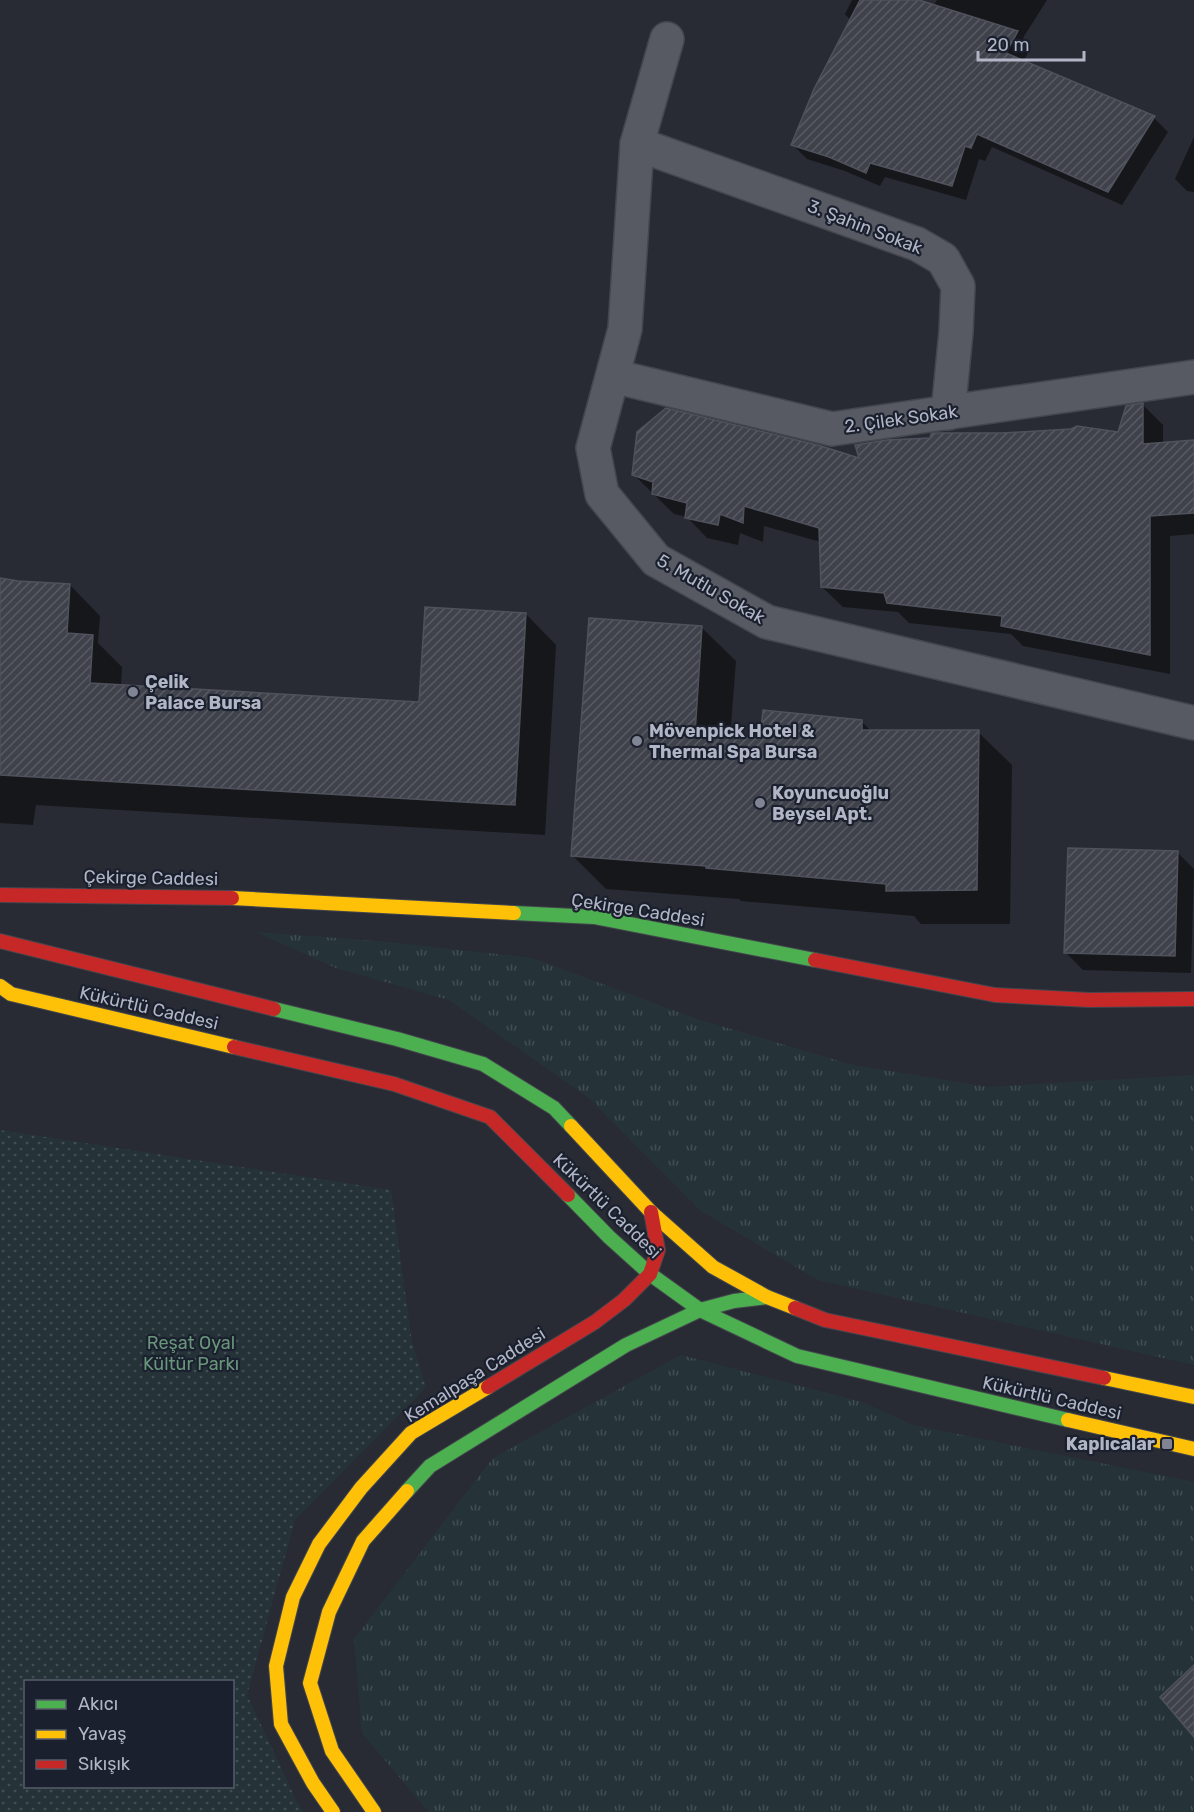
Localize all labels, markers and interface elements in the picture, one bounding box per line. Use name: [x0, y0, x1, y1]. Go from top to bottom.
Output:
scale bar: [978, 24, 1084, 62]
text: 20 m: [987, 34, 1029, 56]
street label: 3. Şahin Sokak: [804, 195, 926, 259]
street label: 2. Çilek Sokak: [843, 400, 960, 438]
street label: 5. Mutlu Sokak: [653, 549, 770, 629]
place label: Çelik Palace Bursa: [145, 671, 261, 714]
marker: Çelik Palace Bursa: [126, 685, 140, 699]
place label: Mövenpick Hotel & Thermal Spa Bursa: [649, 720, 817, 763]
marker: Mövenpick Hotel & Thermal Spa Bursa: [630, 734, 644, 748]
place label: Koyuncuoğlu Beysel Apt.: [772, 782, 889, 825]
marker: Koyuncuoğlu Beysel Apt.: [753, 796, 767, 810]
street label: Çekirge Caddesi: [84, 866, 218, 890]
street label: Çekirge Caddesi: [570, 889, 706, 931]
street label: Kükürtlü Caddesi: [77, 981, 221, 1035]
street label: Kükürtlü Caddesi: [548, 1149, 666, 1263]
street label: Kemalpaşa Caddesi: [401, 1323, 549, 1427]
park label: Reşat Oyal Kültür Parkı: [143, 1332, 239, 1375]
street label: Kükürtlü Caddesi: [980, 1371, 1124, 1425]
place label: Kaplıcalar: [1066, 1433, 1155, 1455]
marker: Kaplıcalar: [1160, 1437, 1174, 1451]
legend: [24, 1680, 234, 1788]
text: Akıcı: [78, 1693, 118, 1715]
text: Yavaş: [78, 1723, 126, 1745]
text: Sıkışık: [78, 1753, 131, 1775]

